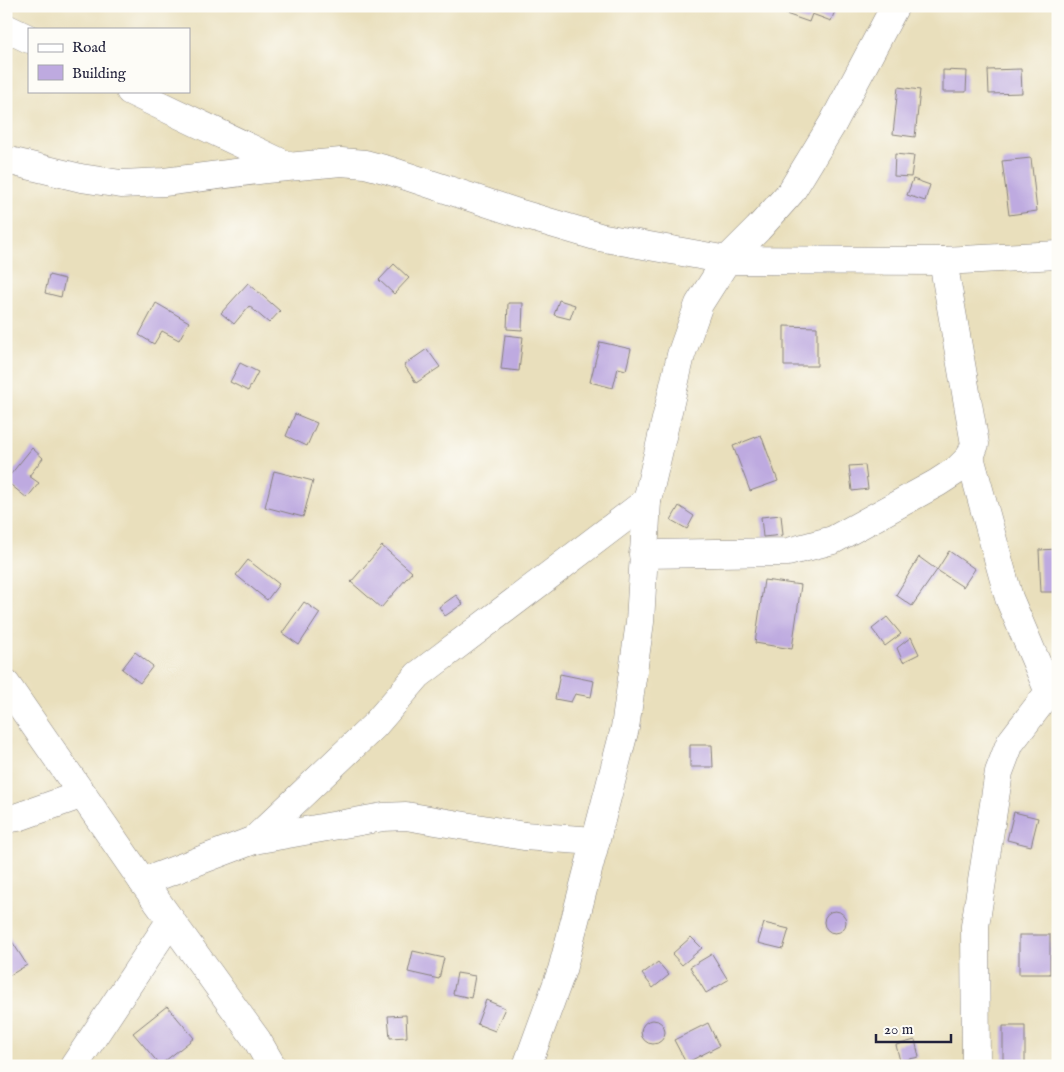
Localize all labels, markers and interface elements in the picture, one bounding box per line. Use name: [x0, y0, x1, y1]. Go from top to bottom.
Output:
legend: [28, 28, 190, 92]
text: Road: [72, 38, 107, 57]
text: Building: [72, 64, 127, 83]
scale bar: [876, 1012, 952, 1044]
text: 20 m: [884, 1020, 914, 1039]

